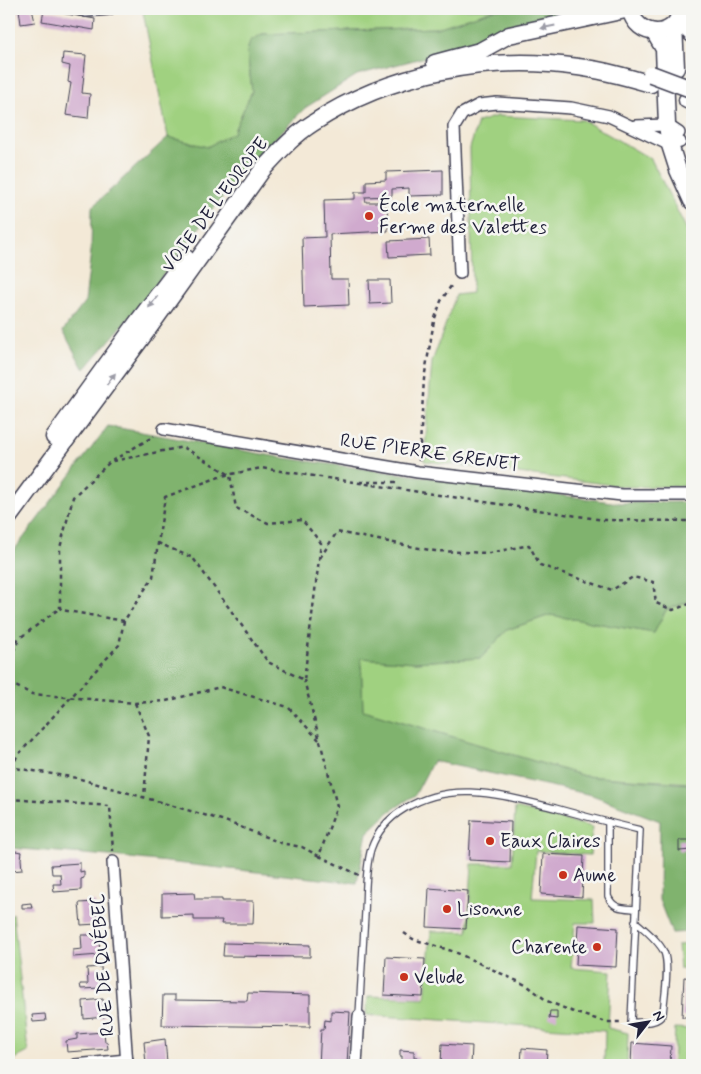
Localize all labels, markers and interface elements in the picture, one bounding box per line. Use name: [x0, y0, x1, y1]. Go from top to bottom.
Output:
one-way arrow: [541, 23, 556, 31]
street label: VOIE DE L'EUROPE: [156, 132, 274, 278]
place label: École maternelle Ferme des Valettes: [379, 192, 548, 240]
marker: École maternelle Ferme des Valettes: [363, 210, 375, 222]
one-way arrow: [147, 295, 158, 308]
one-way arrow: [106, 372, 116, 386]
street label: RUE PIERRE GRENET: [339, 428, 521, 478]
place label: Eaux Claires: [500, 829, 601, 854]
marker: Eaux Claires: [484, 835, 496, 847]
place label: Aume: [573, 863, 616, 888]
marker: Aume: [557, 869, 569, 881]
street label: RUE DE QUÉBEC: [85, 893, 120, 1037]
place label: Lisonne: [457, 897, 522, 922]
marker: Lisonne: [441, 903, 453, 915]
place label: Charente: [511, 935, 587, 960]
marker: Charente: [591, 941, 603, 953]
place label: Velude: [414, 965, 465, 990]
marker: Velude: [398, 971, 410, 983]
north arrow: [624, 996, 674, 1046]
text: N: [648, 1007, 668, 1024]

